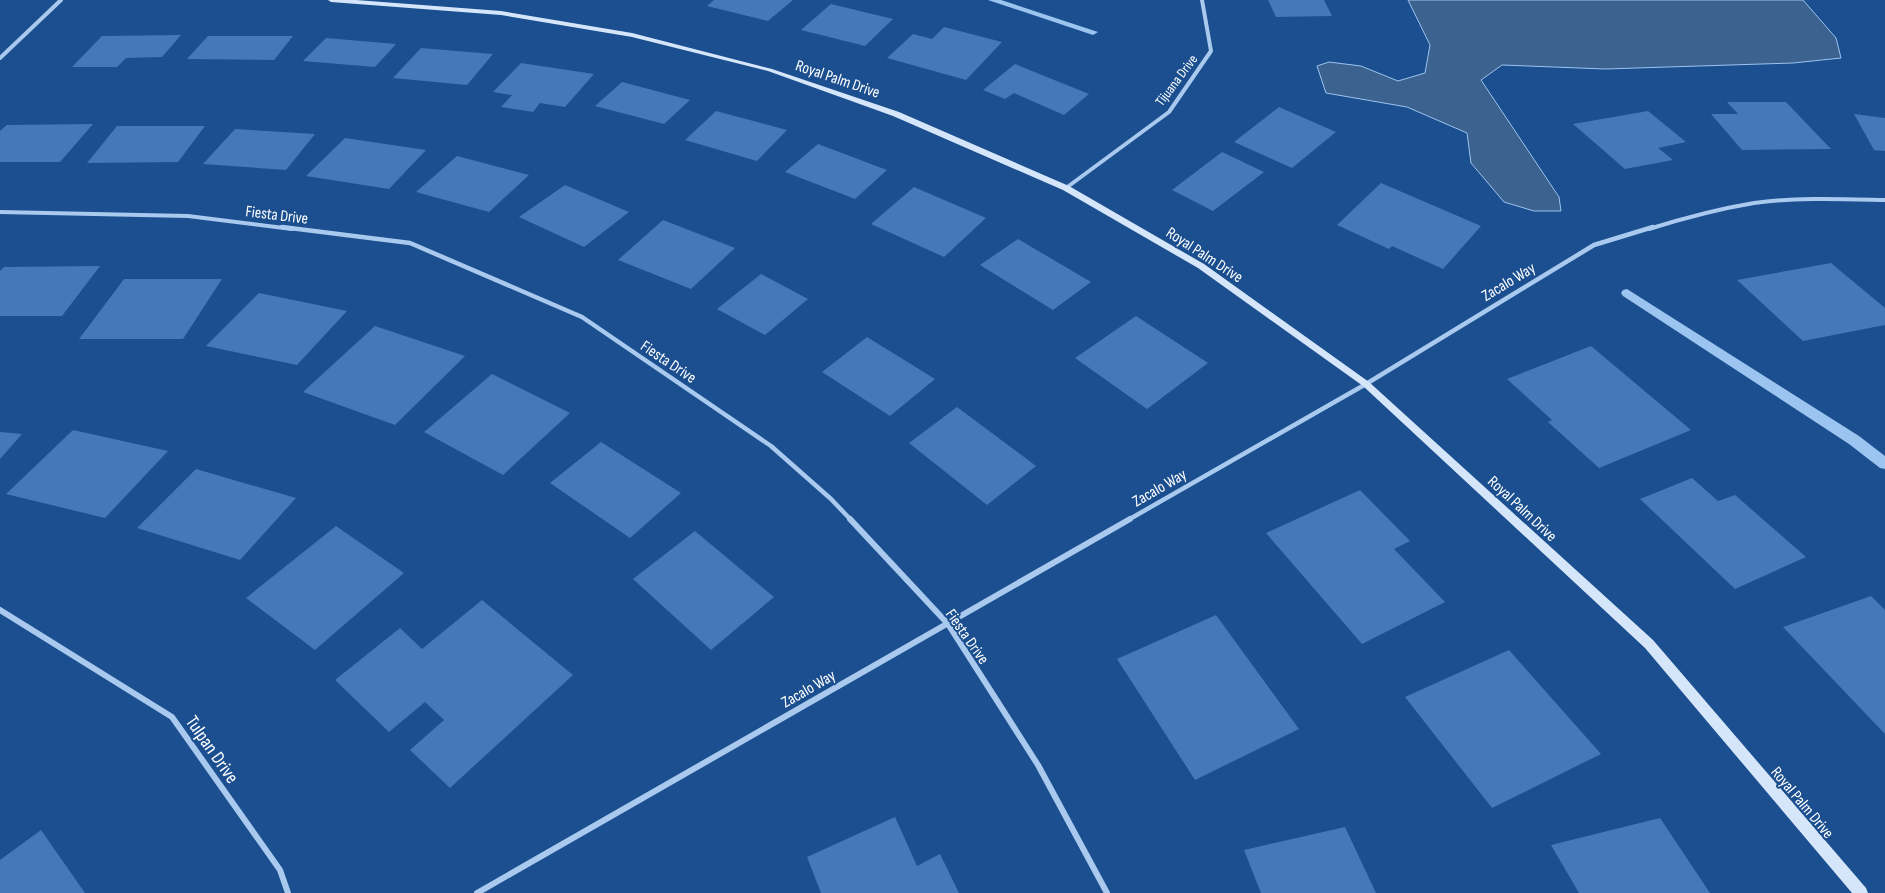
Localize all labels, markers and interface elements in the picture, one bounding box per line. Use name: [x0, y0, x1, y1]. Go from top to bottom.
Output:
street label: Tijuana Drive: [1152, 51, 1201, 109]
street label: Royal Palm Drive: [793, 56, 882, 103]
street label: Fiesta Drive: [244, 202, 309, 229]
street label: Royal Palm Drive: [1162, 223, 1246, 287]
street label: Zacalo Way: [1478, 259, 1539, 306]
street label: Fiesta Drive: [637, 337, 700, 388]
street label: Zacalo Way: [1129, 465, 1190, 511]
street label: Royal Palm Drive: [1483, 472, 1561, 546]
street label: Fiesta Drive: [941, 606, 993, 668]
street label: Zacalo Way: [778, 666, 839, 712]
street label: Tulpan Drive: [180, 712, 243, 788]
street label: Royal Palm Drive: [1766, 763, 1837, 843]

